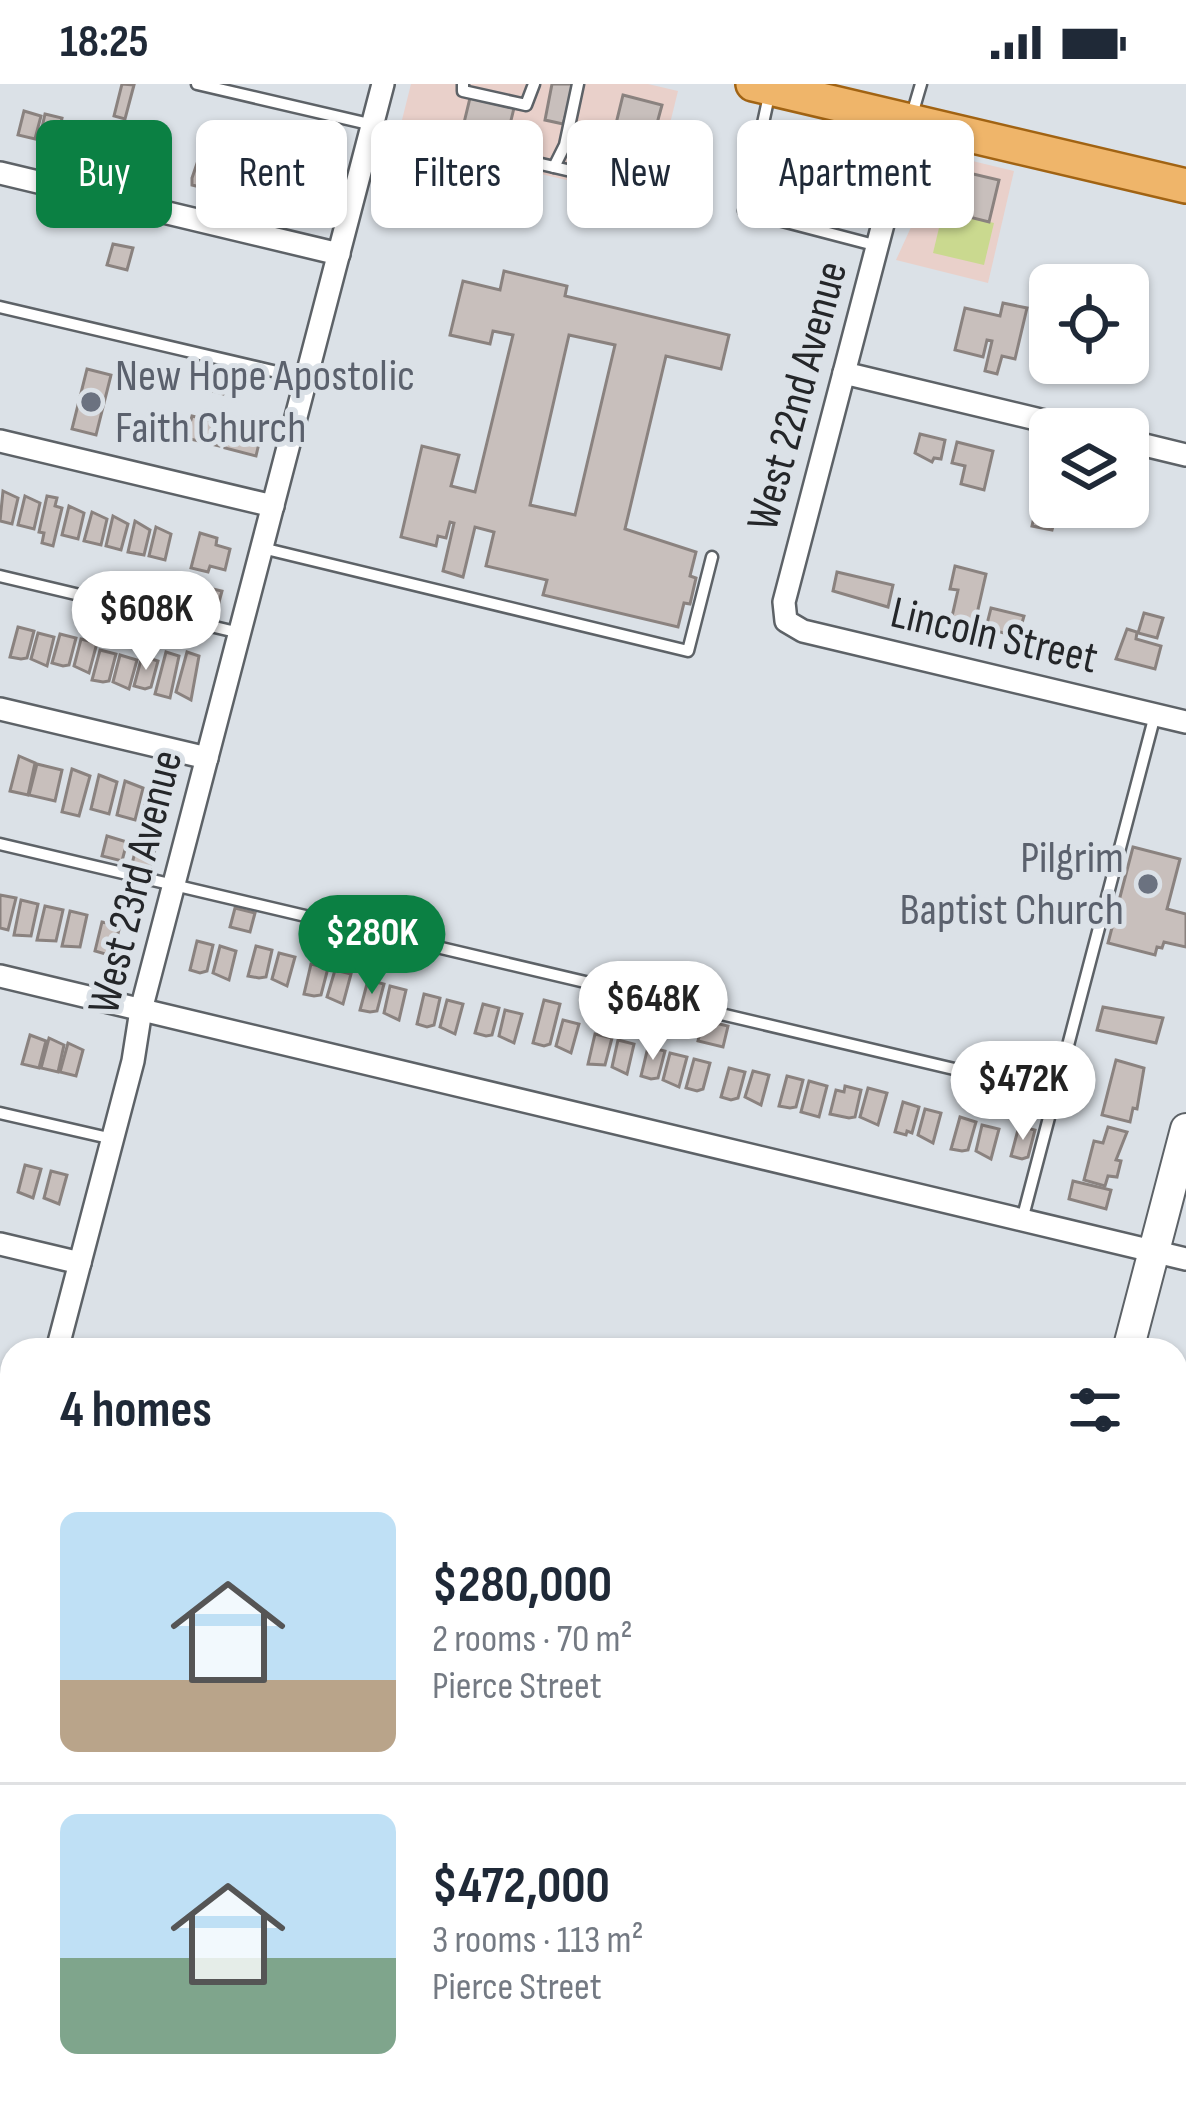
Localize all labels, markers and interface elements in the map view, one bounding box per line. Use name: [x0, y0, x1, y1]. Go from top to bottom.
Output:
text: 18:25: [60, 15, 148, 70]
chip: Buy: [36, 120, 172, 228]
chip: Rent: [196, 120, 347, 228]
chip: Filters: [371, 120, 543, 228]
chip: New: [567, 120, 713, 228]
chip: Apartment: [737, 120, 974, 228]
street label: West 22nd Avenue: [736, 256, 860, 536]
map controls: [1029, 264, 1149, 528]
button: locate: [1029, 264, 1149, 384]
place label: New Hope Apostolic Faith Church: [115, 349, 415, 456]
marker: New Hope Apostolic Faith Church: [78, 389, 104, 415]
button: layers: [1029, 408, 1149, 528]
pin: $608K: [62, 571, 230, 673]
text: $608K: [99, 586, 193, 633]
street label: Lincoln Street: [885, 586, 1103, 686]
street label: West 23rd Avenue: [77, 745, 195, 1019]
place label: Pilgrim Baptist Church: [899, 831, 1124, 938]
marker: Pilgrim Baptist Church: [1135, 871, 1161, 897]
pin: $280K: [288, 895, 456, 997]
text: $280K: [325, 910, 419, 957]
pin: $648K: [569, 961, 737, 1063]
text: $648K: [606, 976, 700, 1023]
pin: $472K: [939, 1041, 1107, 1143]
text: $472K: [978, 1056, 1068, 1103]
icon: filters: [1062, 1377, 1128, 1443]
text: 4 homes: [60, 1380, 212, 1441]
text: $280,000: [432, 1555, 612, 1616]
icon: home: [156, 1560, 300, 1704]
text: 2 rooms · 70 m²: [432, 1616, 633, 1663]
text: Pierce Street: [432, 1663, 602, 1710]
text: $472,000: [432, 1856, 610, 1917]
icon: home: [156, 1862, 300, 2006]
text: 3 rooms · 113 m²: [432, 1917, 644, 1964]
text: Pierce Street: [432, 1964, 602, 2011]

